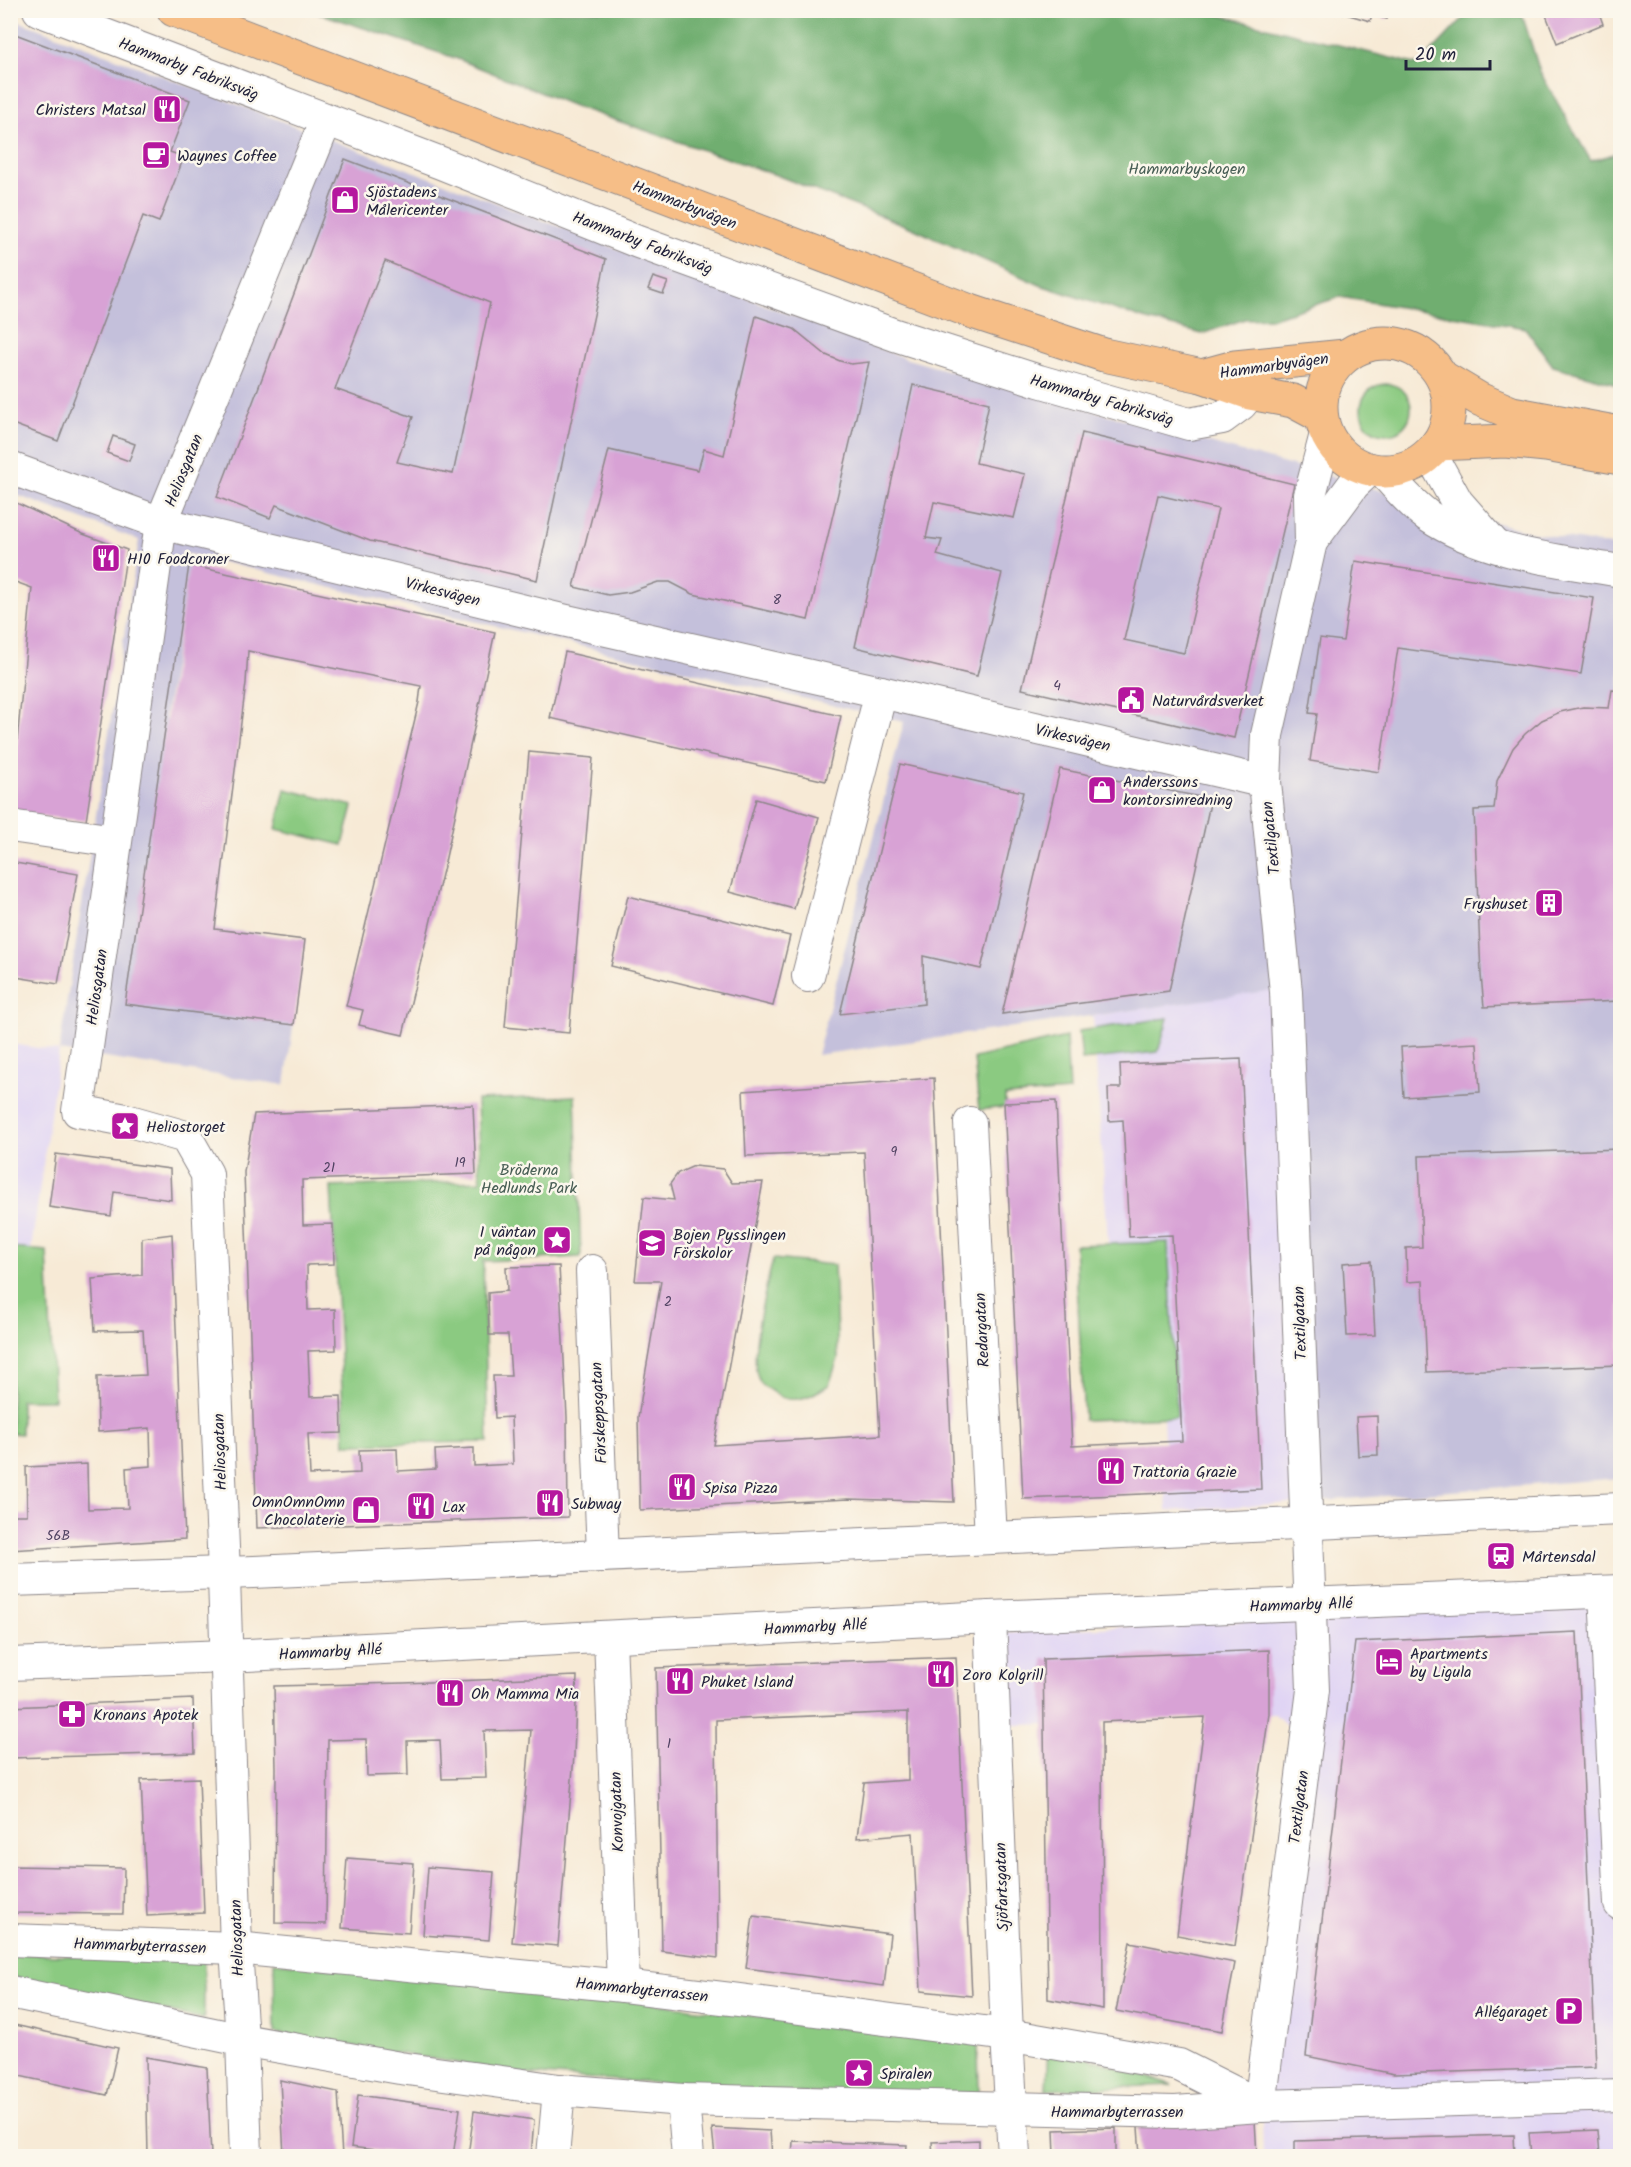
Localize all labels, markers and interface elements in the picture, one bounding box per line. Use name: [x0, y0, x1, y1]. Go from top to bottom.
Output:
street label: Hammarby Fabriksväg: [115, 31, 262, 108]
scale bar: [1406, 33, 1490, 71]
text: 20 m: [1415, 41, 1456, 70]
restaurant icon: Christers Matsal: [151, 93, 183, 125]
place label: Christers Matsal: [35, 98, 146, 123]
cafe icon: Waynes Coffee: [140, 139, 172, 171]
place label: Waynes Coffee: [177, 144, 277, 169]
park label: Hammarbyskogen: [1128, 157, 1246, 182]
street label: Hammarbyvägen: [629, 174, 740, 237]
place label: Sjöstadens Målericenter: [366, 180, 450, 223]
shop icon: Sjöstadens Målericenter: [329, 184, 361, 216]
street label: Hammarby Fabriksväg: [569, 205, 716, 282]
street label: Hammarbyvägen: [1218, 346, 1330, 387]
street label: Hammarby Fabriksväg: [1027, 368, 1176, 433]
street label: Heliosgatan: [158, 430, 210, 511]
restaurant icon: H10 Foodcorner: [90, 542, 122, 574]
place label: H10 Foodcorner: [127, 547, 230, 572]
street label: Virkesvägen: [402, 571, 483, 614]
house number: 8: [773, 589, 782, 611]
house number: 4: [1053, 675, 1061, 697]
public building icon: Naturvårdsverket: [1115, 684, 1147, 716]
place label: Naturvårdsverket: [1152, 689, 1265, 714]
street label: Virkesvägen: [1032, 718, 1113, 759]
place label: Anderssons kontorsinredning: [1123, 770, 1233, 813]
shop icon: Anderssons kontorsinredning: [1086, 774, 1118, 806]
street label: Textilgatan: [1255, 800, 1288, 876]
building icon: Fryshuset: [1533, 887, 1565, 919]
place label: Fryshuset: [1464, 892, 1529, 917]
street label: Heliosgatan: [80, 947, 115, 1027]
place icon: Heliostorget: [109, 1110, 141, 1142]
place label: Heliostorget: [146, 1115, 226, 1140]
house number: 9: [891, 1141, 898, 1163]
house number: 19: [454, 1152, 466, 1174]
house number: 21: [323, 1157, 335, 1179]
park label: Bröderna Hedlunds Park: [481, 1158, 578, 1201]
place label: I väntan på någon: [474, 1220, 536, 1263]
place label: Bojen Pysslingen Förskolor: [673, 1223, 786, 1266]
place icon: I väntan på någon: [541, 1224, 573, 1256]
school or university icon: Bojen Pysslingen Förskolor: [636, 1227, 668, 1259]
street label: Textilgatan: [1287, 1286, 1314, 1360]
house number: 2: [664, 1291, 672, 1313]
street label: Redargatan: [968, 1292, 997, 1368]
street label: Förskeppsgatan: [584, 1361, 615, 1464]
street label: Heliosgatan: [207, 1413, 234, 1491]
restaurant icon: Trattoria Grazie: [1095, 1455, 1127, 1487]
place label: Trattoria Grazie: [1132, 1460, 1237, 1485]
restaurant icon: Spisa Pizza: [666, 1471, 698, 1503]
place label: Spisa Pizza: [703, 1476, 778, 1501]
restaurant icon: Subway: [534, 1487, 566, 1519]
place label: OmnOmnOmn Chocolaterie: [252, 1490, 345, 1533]
restaurant icon: Lax: [405, 1490, 437, 1522]
place label: Subway: [571, 1492, 622, 1517]
shop icon: OmnOmnOmn Chocolaterie: [350, 1494, 382, 1526]
place label: Lax: [442, 1495, 466, 1520]
house number: 56B: [46, 1525, 70, 1547]
station icon: Mårtensdal: [1485, 1540, 1517, 1572]
place label: Mårtensdal: [1522, 1545, 1596, 1570]
street label: Hammarby Allé: [1249, 1591, 1354, 1620]
street label: Hammarby Allé: [763, 1612, 868, 1643]
street label: Hammarby Allé: [278, 1637, 383, 1668]
place label: Apartments by Ligula: [1410, 1642, 1488, 1685]
hotel icon: Apartments by Ligula: [1373, 1646, 1405, 1678]
restaurant icon: Zoro Kolgrill: [925, 1658, 957, 1690]
place label: Zoro Kolgrill: [962, 1663, 1043, 1688]
restaurant icon: Phuket Island: [664, 1665, 696, 1697]
place label: Phuket Island: [701, 1670, 794, 1695]
restaurant icon: Oh Mamma Mia: [434, 1677, 466, 1709]
place label: Oh Mamma Mia: [471, 1682, 579, 1707]
pharmacy icon: Kronans Apotek: [56, 1698, 88, 1730]
place label: Kronans Apotek: [93, 1703, 199, 1728]
house number: 1: [667, 1733, 671, 1755]
street label: Textilgatan: [1283, 1769, 1316, 1845]
street label: Konvojgatan: [604, 1771, 631, 1853]
street label: Sjöfartsgatan: [988, 1842, 1017, 1932]
street label: Heliosgatan: [224, 1899, 251, 1977]
street label: Hammarbyterrassen: [73, 1932, 207, 1961]
street label: Hammarbyterrassen: [574, 1971, 709, 2010]
parking icon: Allégaraget: [1553, 1995, 1585, 2027]
place label: Allégaraget: [1475, 2000, 1549, 2025]
place icon: Spiralen: [843, 2057, 875, 2089]
place label: Spiralen: [880, 2062, 932, 2087]
street label: Hammarbyterrassen: [1050, 2100, 1184, 2125]

